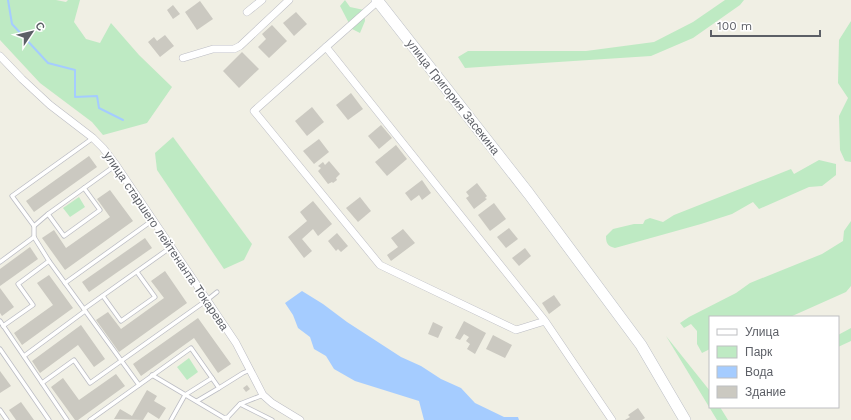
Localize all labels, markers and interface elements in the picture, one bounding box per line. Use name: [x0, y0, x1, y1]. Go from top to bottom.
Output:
north arrow: [12, 12, 52, 52]
scale bar: [711, 12, 820, 38]
text: 100 m: [717, 19, 752, 33]
text: С: [32, 20, 47, 34]
street label: улица Григория Засекина: [403, 36, 503, 158]
street label: улица старшего лейтенанта Токарева: [101, 149, 232, 333]
legend: [709, 316, 839, 408]
text: Улица: [745, 325, 779, 339]
text: Парк: [745, 345, 773, 359]
text: Вода: [745, 365, 773, 379]
text: Здание: [745, 385, 786, 399]

